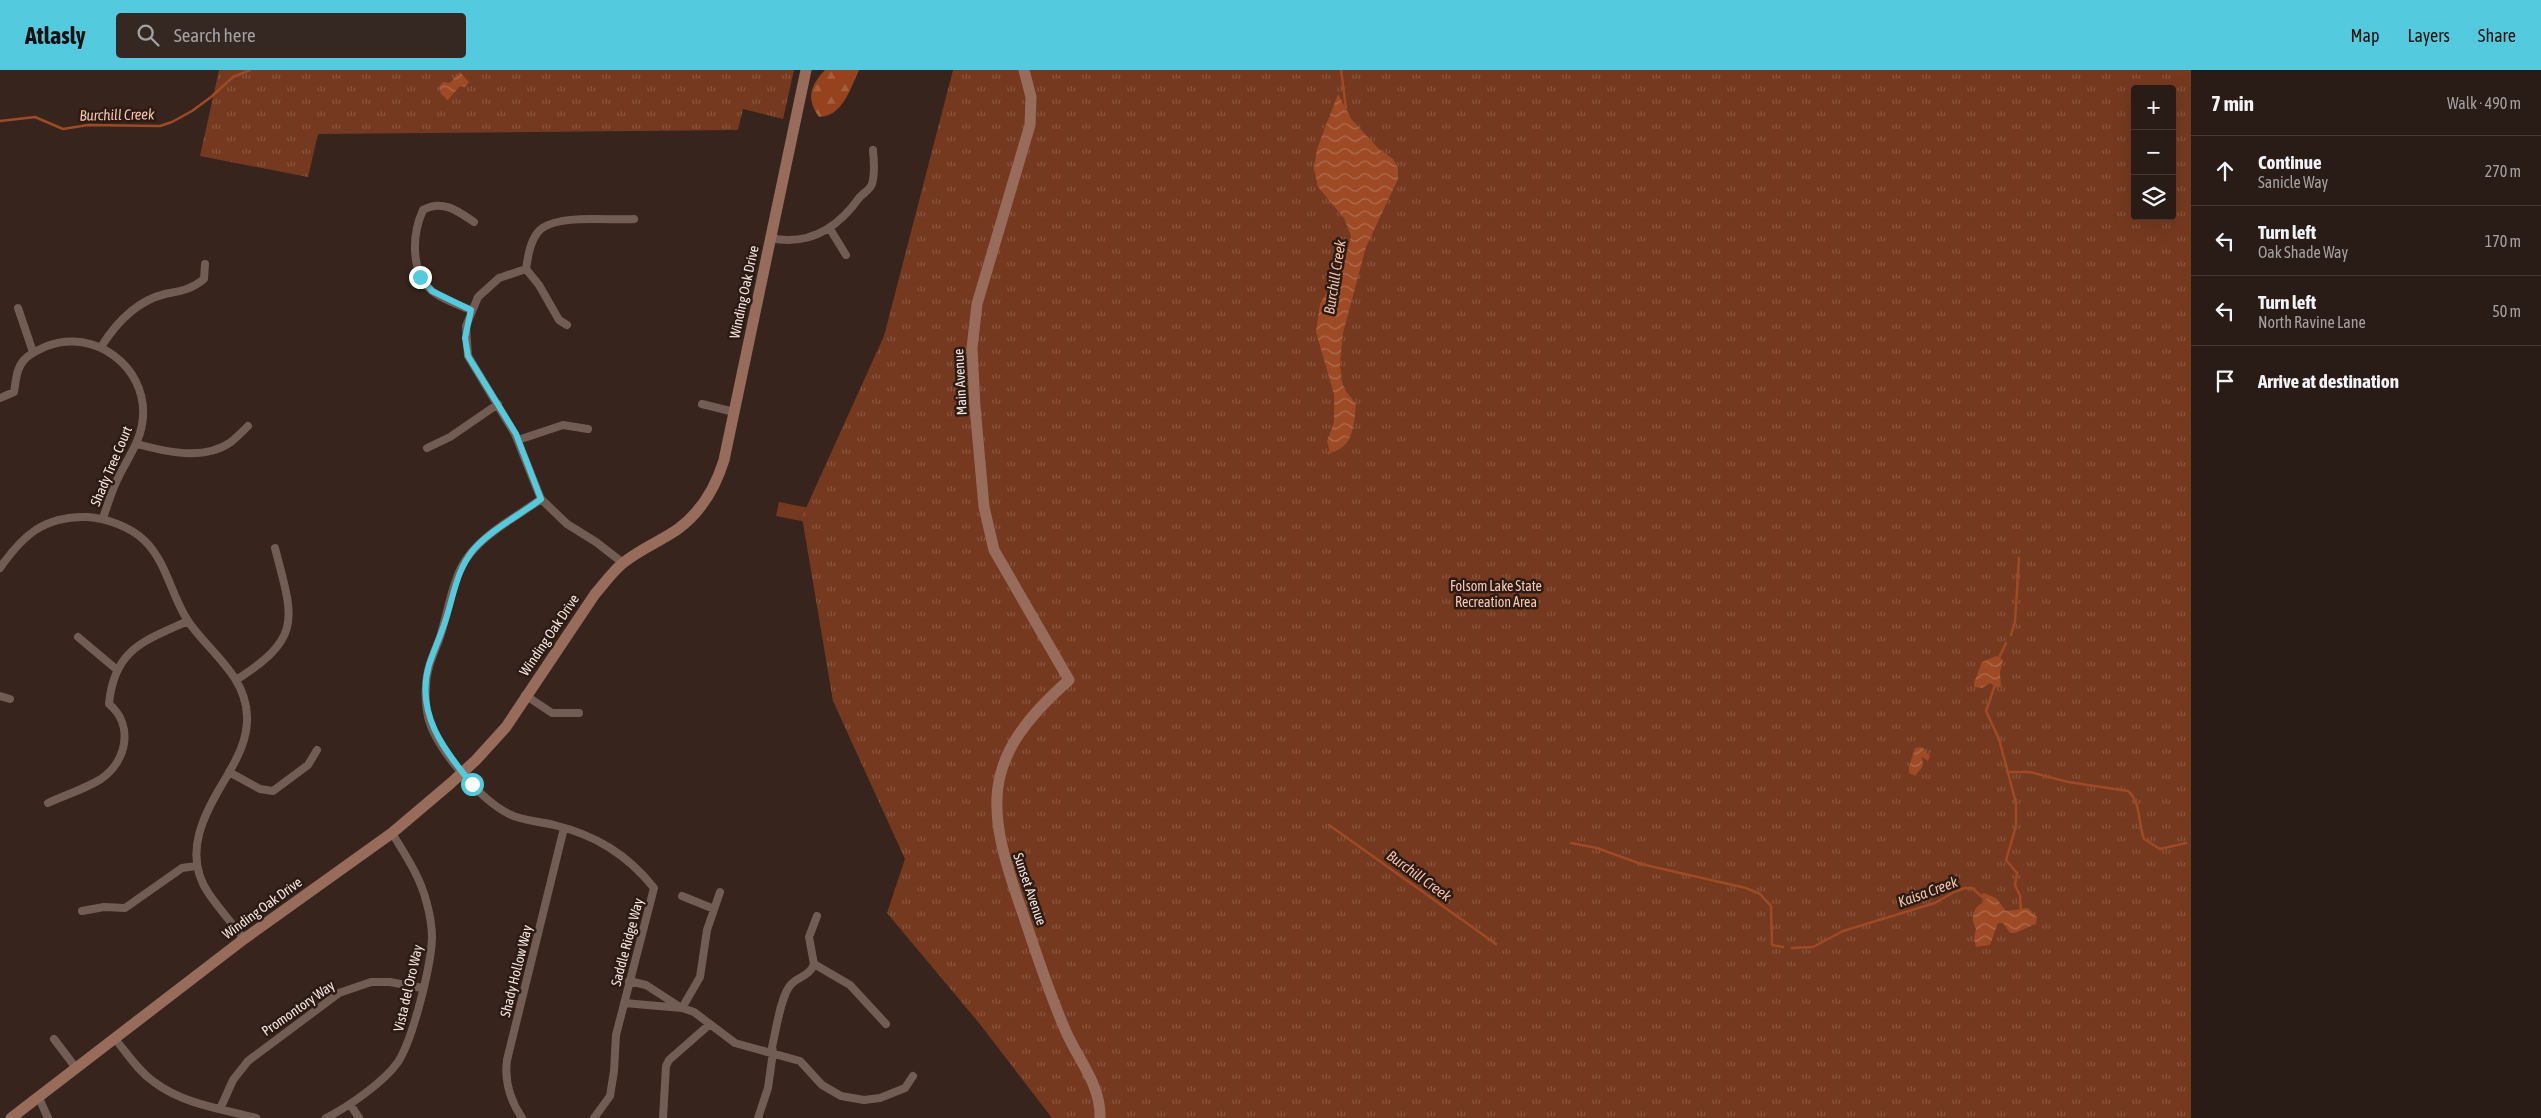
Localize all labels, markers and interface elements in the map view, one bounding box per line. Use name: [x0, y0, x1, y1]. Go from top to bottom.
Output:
search box: [116, 13, 466, 58]
icon: search: [134, 21, 162, 49]
text: Atlasly: [25, 22, 86, 49]
text: Search here: [174, 24, 256, 46]
text: Map: [2350, 25, 2379, 46]
text: Layers: [2407, 25, 2450, 46]
text: Share: [2478, 25, 2516, 46]
map controls: [2131, 85, 2176, 220]
button: +: [2131, 85, 2176, 130]
text: 7 min: [2211, 91, 2254, 115]
text: Walk · 490 m: [2447, 94, 2521, 112]
water label: Burchill Creek: [79, 105, 155, 124]
button: −: [2131, 130, 2176, 175]
text: Continue: [2258, 151, 2322, 173]
icon: ahead: [2211, 157, 2239, 185]
text: 270 m: [2485, 162, 2521, 180]
text: Sanicle Way: [2258, 173, 2328, 191]
button: layers: [2131, 175, 2176, 220]
text: Turn left: [2258, 221, 2316, 243]
icon: left: [2211, 227, 2239, 255]
text: 170 m: [2485, 232, 2521, 250]
water label: Burchill Creek: [1320, 238, 1349, 315]
text: Oak Shade Way: [2258, 243, 2348, 261]
street label: Winding Oak Drive: [726, 244, 762, 340]
route end: [409, 266, 432, 289]
text: Turn left: [2258, 291, 2316, 313]
icon: left: [2211, 297, 2239, 325]
text: 50 m: [2492, 302, 2521, 320]
text: North Ravine Lane: [2258, 313, 2366, 331]
street label: Main Avenue: [950, 348, 970, 416]
icon: arrive: [2211, 367, 2239, 395]
text: Arrive at destination: [2258, 370, 2399, 392]
street label: Shady Tree Court: [87, 424, 135, 508]
park label: Folsom Lake State Recreation Area: [1450, 578, 1542, 610]
street label: Winding Oak Drive: [516, 591, 582, 679]
route start: [461, 773, 484, 796]
water label: Burchill Creek: [1384, 847, 1455, 905]
street label: Sunset Avenue: [1010, 851, 1050, 927]
water label: Kaisa Creek: [1896, 873, 1960, 910]
street label: Winding Oak Drive: [219, 874, 305, 942]
street label: Saddle Ridge Way: [608, 896, 646, 988]
street label: Shady Hollow Way: [497, 923, 535, 1019]
street label: Vista del Oro Way: [390, 943, 426, 1033]
street label: Promontory Way: [258, 977, 338, 1039]

